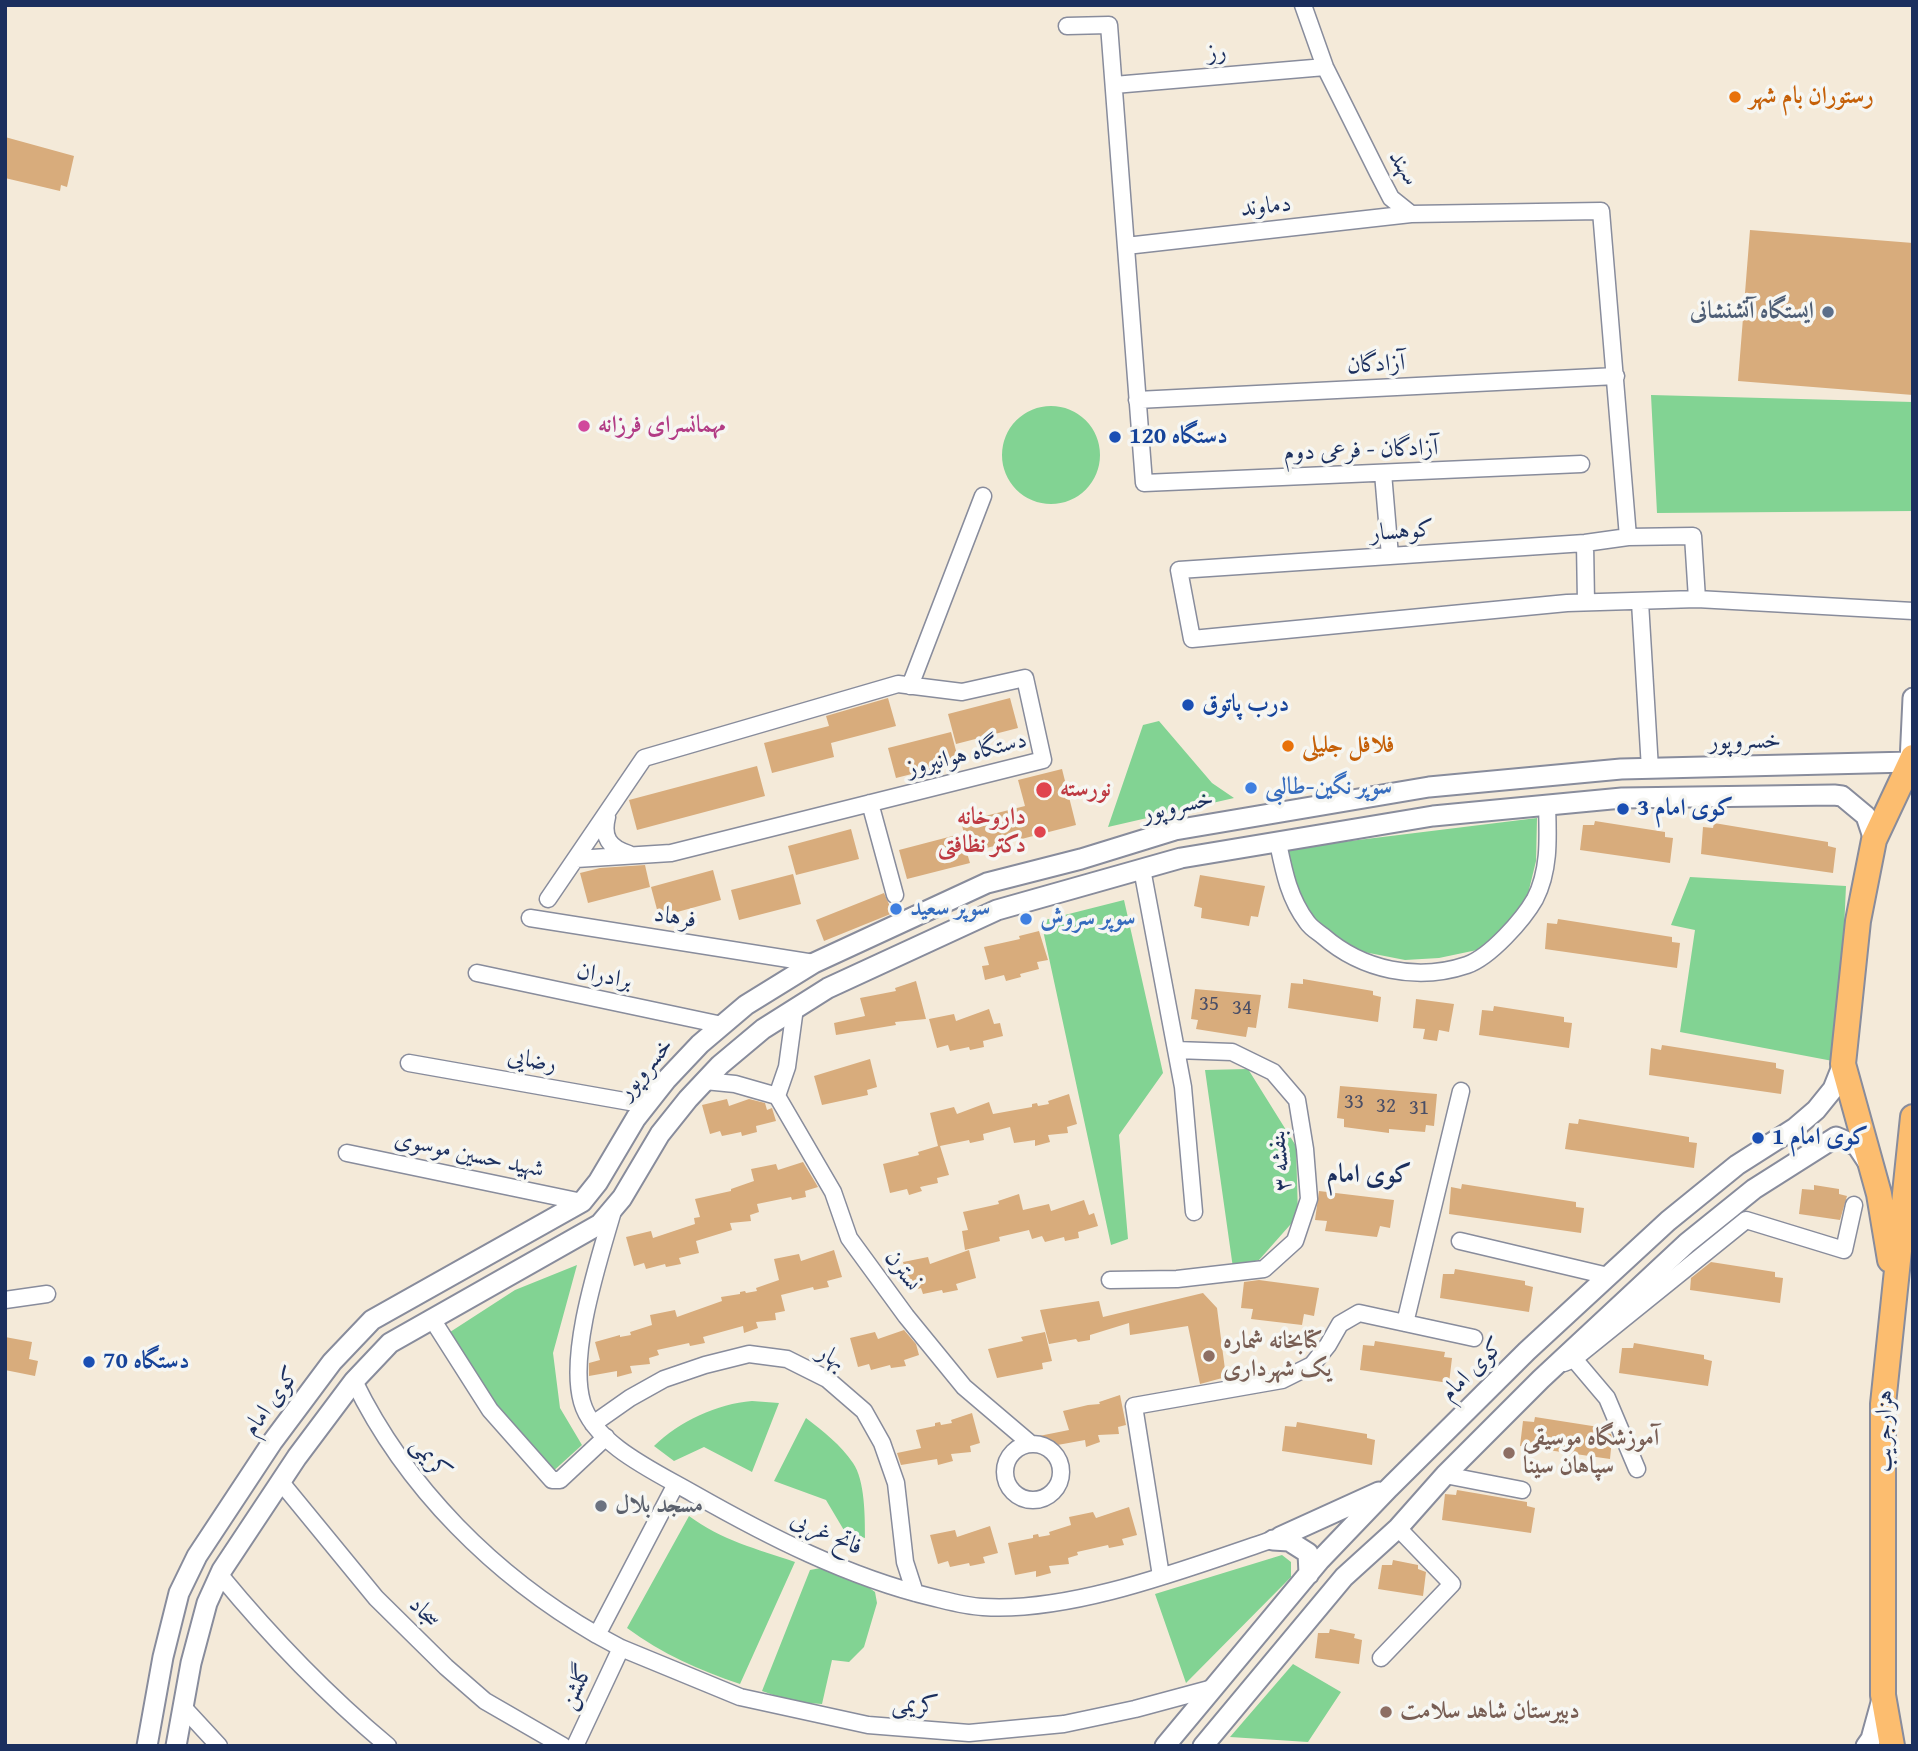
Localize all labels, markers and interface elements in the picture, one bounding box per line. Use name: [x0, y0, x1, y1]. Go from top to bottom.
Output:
street label: رز: [1206, 38, 1228, 68]
place label: رستوران بام شهر: [1749, 83, 1874, 111]
marker: رستوران بام شهر: [1727, 89, 1743, 105]
street label: سهند: [1381, 145, 1425, 191]
street label: دماوند: [1239, 190, 1293, 224]
place label: ایستگاه آتشنشانی: [1690, 298, 1814, 326]
marker: ایستگاه آتشنشانی: [1820, 304, 1836, 320]
street label: آزادگان: [1346, 349, 1406, 381]
place label: مهمانسرای فرزانه: [598, 412, 725, 440]
marker: مهمانسرای فرزانه: [576, 418, 592, 434]
place label: 120 دستگاه: [1129, 423, 1228, 451]
marker: 120 دستگاه: [1107, 429, 1123, 445]
street label: آزادگان - فرعی دوم: [1283, 434, 1439, 468]
street label: کوهسار: [1369, 515, 1435, 549]
place label: درب پاتوق: [1202, 691, 1289, 719]
marker: درب پاتوق: [1180, 697, 1196, 713]
street label: دستگاه هوانیروز: [904, 726, 1030, 784]
street label: خسروپور: [1709, 727, 1781, 757]
place label: فلافل جلیلی: [1302, 732, 1395, 760]
marker: فلافل جلیلی: [1280, 738, 1296, 754]
place label: سوپر نگین-طالبی: [1265, 774, 1392, 802]
place label: نورسته: [1060, 776, 1111, 804]
marker: نورسته: [1034, 780, 1054, 800]
marker: سوپر نگین-طالبی: [1243, 780, 1259, 796]
street label: خسروپور: [1140, 785, 1216, 829]
place label: کوی امام 3: [1637, 795, 1733, 823]
marker: کوی امام 3: [1615, 801, 1631, 817]
place label: داروخانه دکتر نظافتی: [938, 804, 1026, 860]
marker: داروخانه دکتر نظافتی: [1032, 824, 1048, 840]
place label: سوپر سعید: [910, 895, 990, 923]
street label: فرهاد: [652, 900, 698, 936]
marker: سوپر سعید: [888, 901, 904, 917]
place label: سوپر سروش: [1040, 905, 1136, 933]
marker: سوپر سروش: [1018, 911, 1034, 927]
street label: برادران: [574, 957, 634, 997]
house number: 35: [1199, 992, 1219, 1018]
house number: 34: [1232, 996, 1252, 1022]
street label: خسروپور: [612, 1032, 680, 1106]
street label: رضایی: [505, 1043, 559, 1079]
house number: 33: [1344, 1090, 1364, 1116]
house number: 32: [1376, 1094, 1396, 1120]
house number: 31: [1409, 1096, 1429, 1122]
place label: کوی امام 1: [1772, 1124, 1868, 1152]
street label: شهید حسین موسوی: [391, 1125, 547, 1185]
street label: بنفشه ۳: [1263, 1129, 1299, 1193]
marker: کوی امام 1: [1750, 1130, 1766, 1146]
district label: کوی امام: [1326, 1159, 1412, 1191]
street label: نسترن: [877, 1245, 927, 1297]
place label: کتابخانه شماره یک شهرداری: [1223, 1328, 1331, 1384]
street label: کوی امام: [1435, 1332, 1511, 1408]
street label: بهار: [812, 1338, 850, 1378]
place label: 70 دستگاه: [103, 1348, 189, 1376]
marker: کتابخانه شماره یک شهرداری: [1201, 1348, 1217, 1364]
marker: 70 دستگاه: [81, 1354, 97, 1370]
street label: کوی امام: [237, 1362, 307, 1442]
street label: هزارجریب: [1870, 1389, 1900, 1473]
place label: آموزشگاه موسیقی سپاهان سینا: [1523, 1425, 1659, 1481]
street label: کریمی: [404, 1432, 456, 1486]
marker: آموزشگاه موسیقی سپاهان سینا: [1501, 1445, 1517, 1461]
place label: مسجد بلال: [615, 1492, 703, 1520]
marker: مسجد بلال: [593, 1498, 609, 1514]
street label: فاتح غربی: [785, 1505, 867, 1563]
street label: سجاد: [402, 1591, 446, 1635]
street label: گلشن: [554, 1660, 600, 1714]
street label: کریمی: [890, 1690, 940, 1722]
place label: دبیرستان شاهد سلامت: [1400, 1698, 1580, 1726]
marker: دبیرستان شاهد سلامت: [1378, 1704, 1394, 1720]

